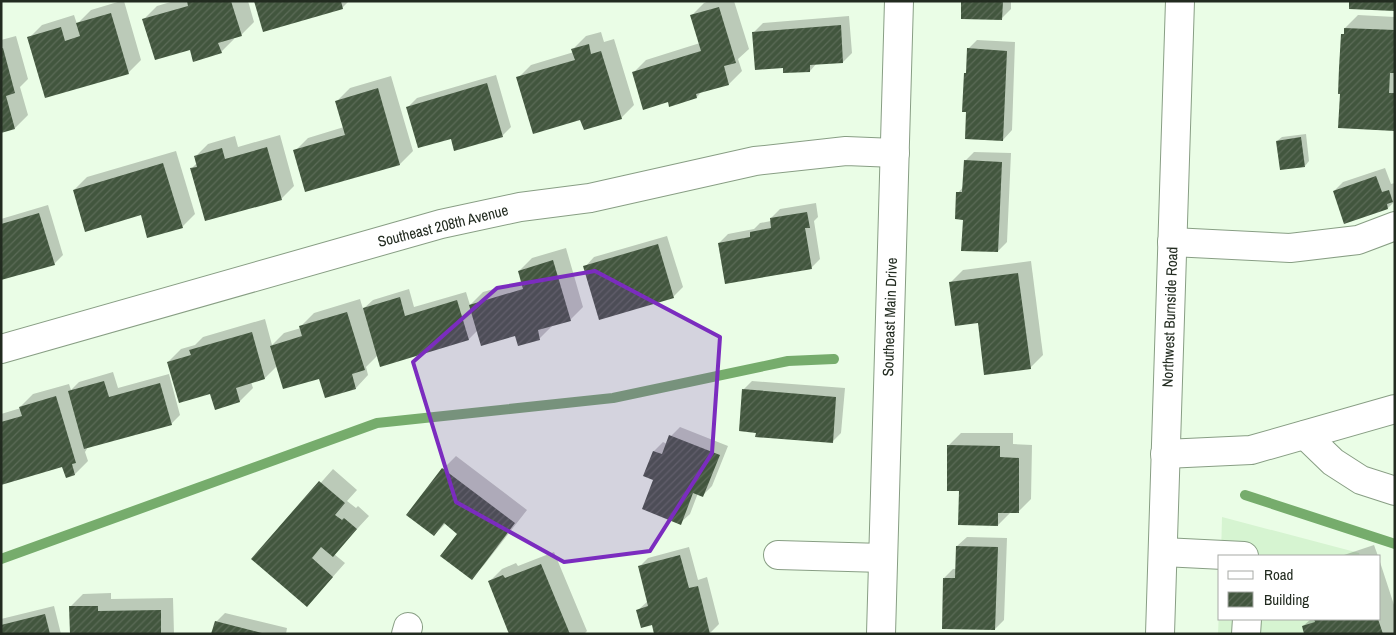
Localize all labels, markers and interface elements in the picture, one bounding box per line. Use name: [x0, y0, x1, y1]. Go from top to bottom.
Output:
street label: Southeast 208th Avenue: [375, 199, 511, 252]
street label: Northwest Burnside Road: [1157, 246, 1182, 388]
street label: Southeast Main Drive: [877, 257, 902, 377]
legend: [1218, 555, 1381, 620]
text: Road: [1264, 564, 1293, 585]
text: Building: [1264, 589, 1309, 610]

